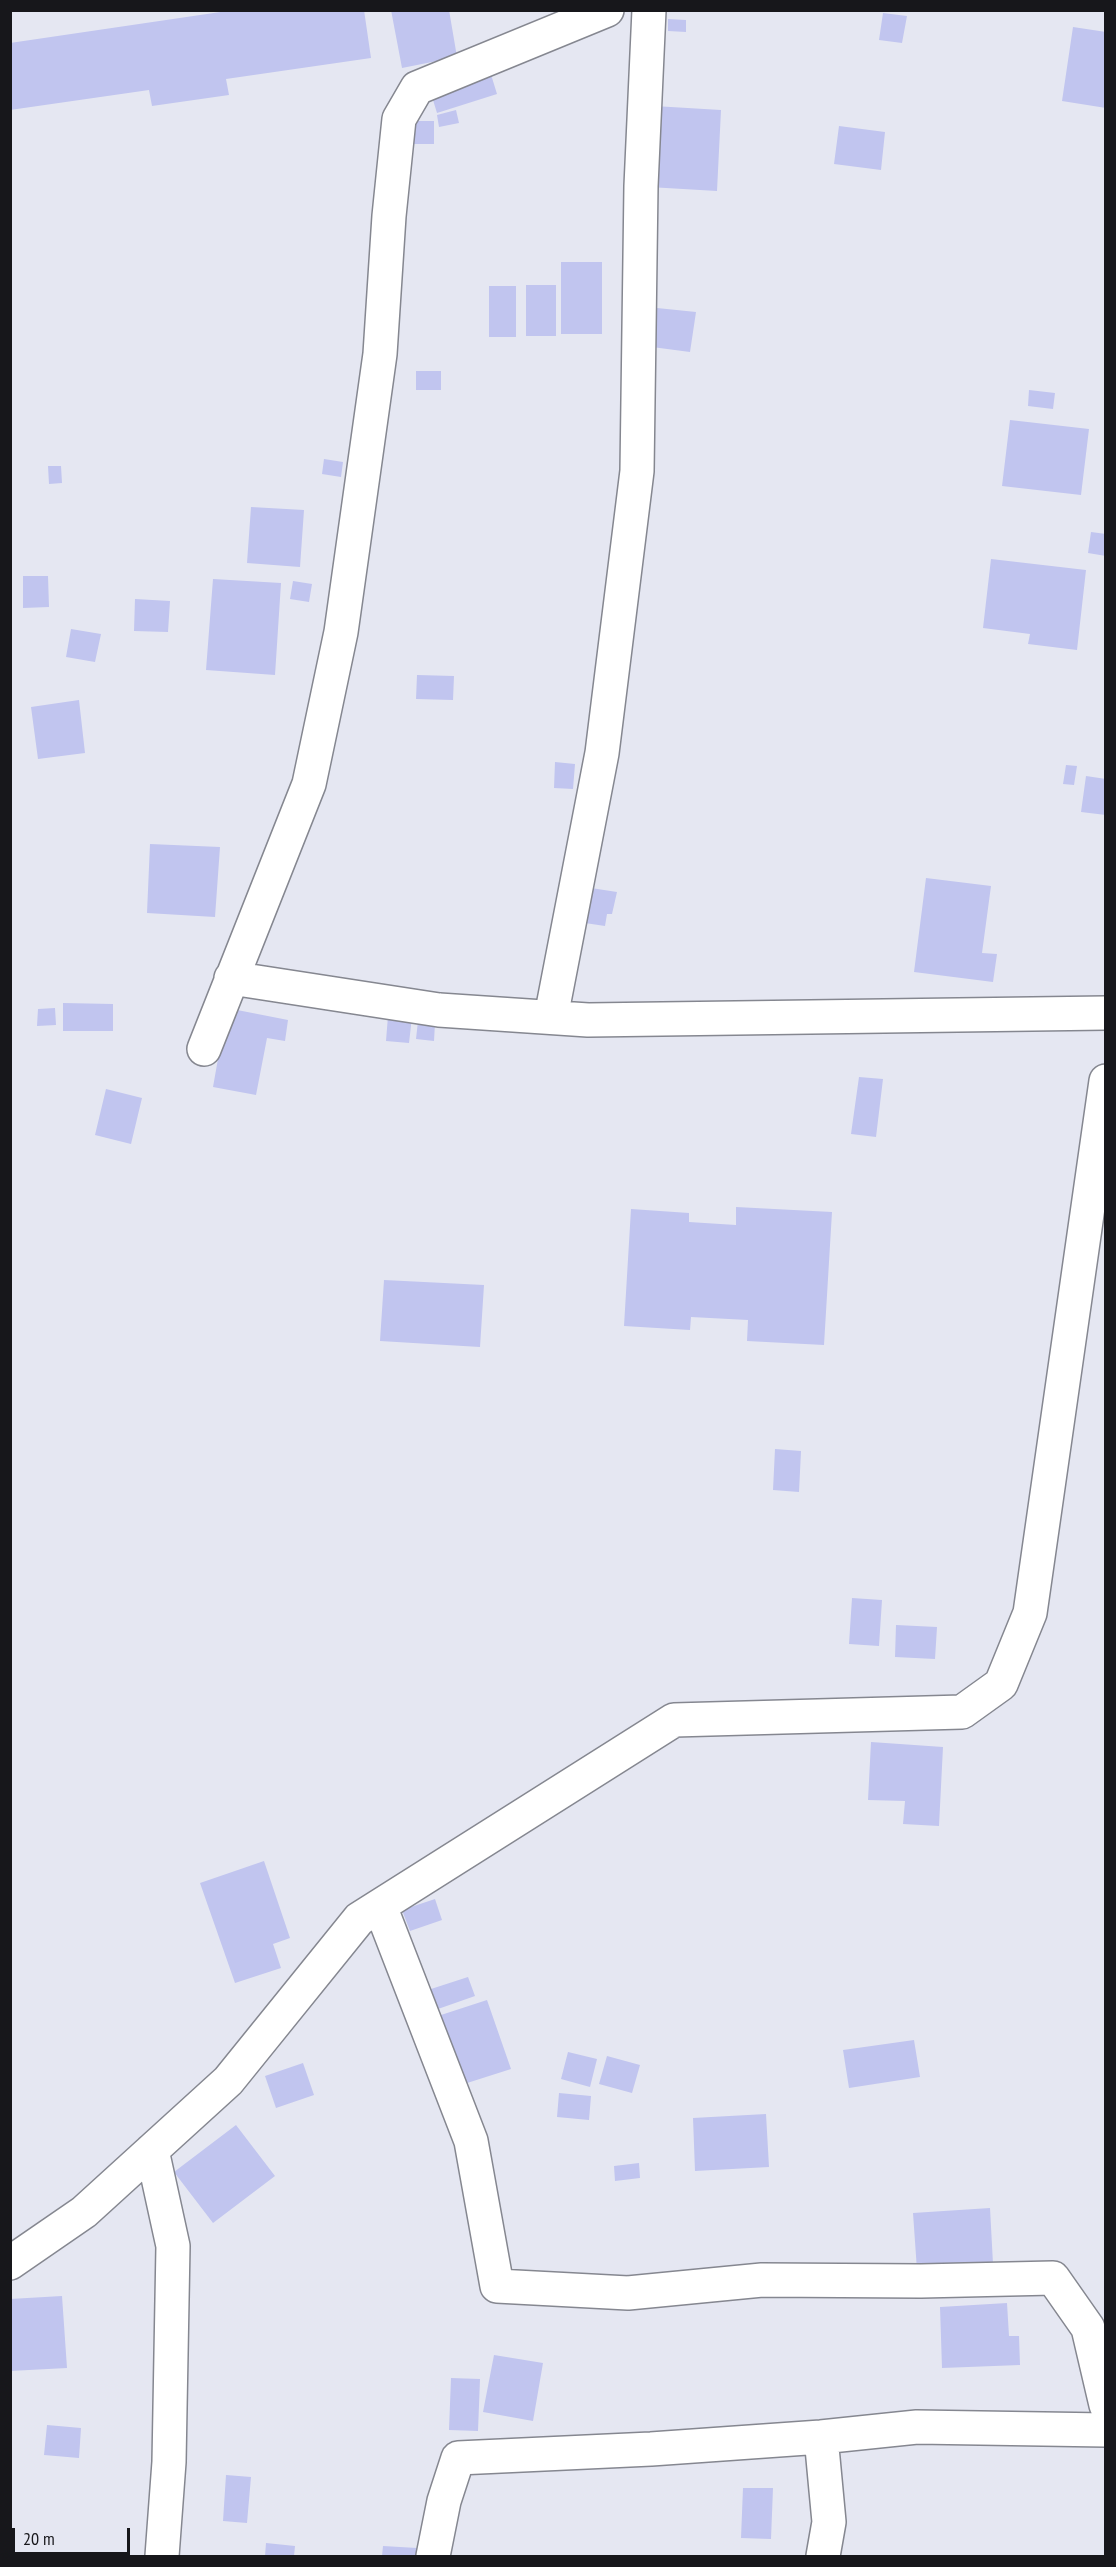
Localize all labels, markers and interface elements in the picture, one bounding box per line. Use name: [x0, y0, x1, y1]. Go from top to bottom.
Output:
scale bar: [15, 2516, 134, 2554]
text: 20 m: [23, 2527, 55, 2550]

